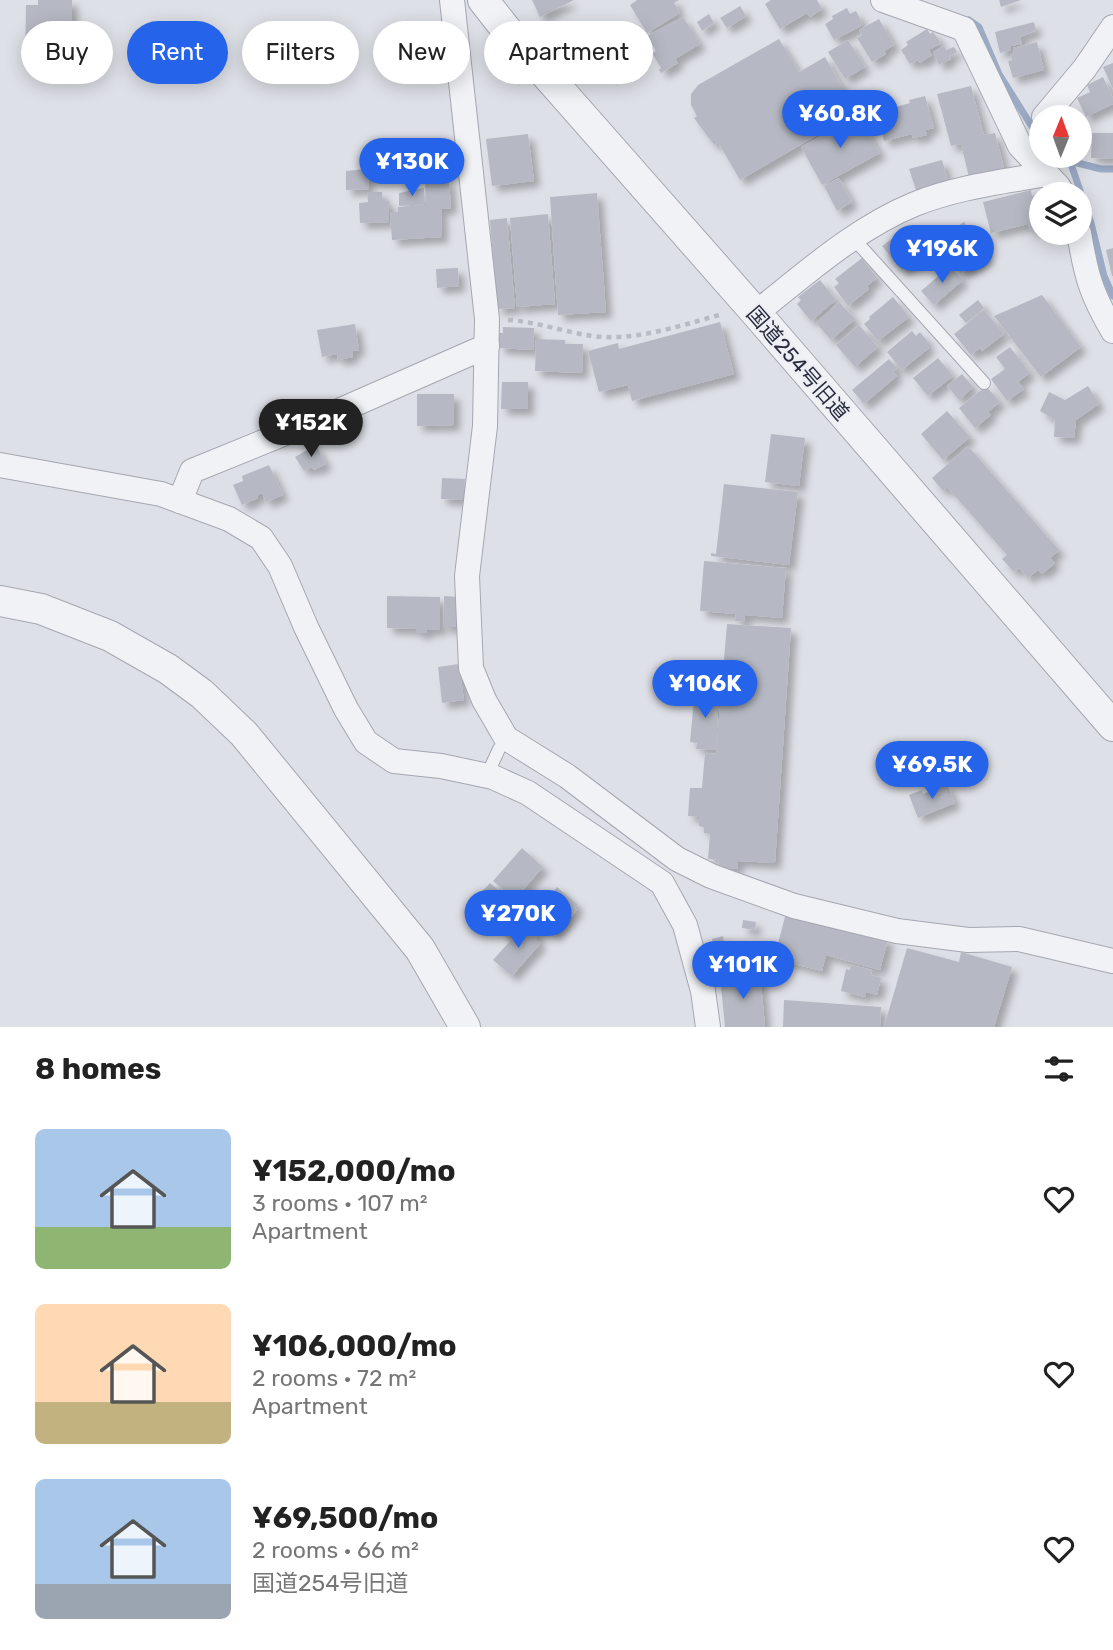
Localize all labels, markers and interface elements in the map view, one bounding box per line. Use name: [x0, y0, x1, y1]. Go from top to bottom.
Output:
chip: Buy: [21, 21, 113, 84]
chip: Rent: [127, 21, 228, 84]
chip: Filters: [242, 21, 359, 84]
chip: New: [373, 21, 470, 84]
chip: Apartment: [484, 21, 653, 84]
pin: ¥60.8K: [783, 90, 897, 150]
text: ¥60.8K: [798, 99, 882, 127]
north arrow: [1029, 105, 1092, 168]
map controls: [1029, 105, 1092, 245]
pin: ¥130K: [363, 138, 461, 198]
text: ¥130K: [375, 147, 449, 175]
button: layers: [1029, 182, 1092, 245]
pin: ¥196K: [893, 226, 991, 285]
text: ¥196K: [906, 234, 978, 262]
street label: 国道254号旧道: [742, 301, 854, 425]
pin: ¥152K: [262, 400, 360, 459]
text: ¥152K: [275, 408, 347, 436]
pin: ¥106K: [656, 660, 754, 720]
text: ¥106K: [668, 669, 742, 697]
pin: ¥69.5K: [875, 742, 989, 801]
text: ¥69.5K: [891, 750, 973, 778]
pin: ¥270K: [469, 890, 567, 950]
text: ¥270K: [481, 899, 555, 927]
pin: ¥101K: [694, 942, 792, 1001]
text: ¥101K: [708, 950, 778, 978]
icon: filters: [1040, 1050, 1078, 1088]
text: 8 homes: [35, 1051, 161, 1087]
text: ¥152,000/mo: [252, 1153, 456, 1189]
icon: home: [91, 1157, 175, 1241]
icon: heart: [1040, 1180, 1078, 1218]
text: 3 rooms · 107 m²: [252, 1189, 428, 1217]
text: Apartment: [252, 1217, 368, 1245]
text: ¥106,000/mo: [252, 1328, 457, 1364]
icon: home: [91, 1332, 175, 1416]
icon: heart: [1040, 1355, 1078, 1393]
text: 2 rooms · 72 m²: [252, 1364, 416, 1392]
text: Apartment: [252, 1392, 368, 1420]
text: ¥69,500/mo: [252, 1500, 438, 1536]
icon: home: [91, 1507, 175, 1591]
icon: heart: [1040, 1530, 1078, 1568]
text: 2 rooms · 66 m²: [252, 1536, 419, 1564]
text: 国道254号旧道: [252, 1569, 408, 1597]

